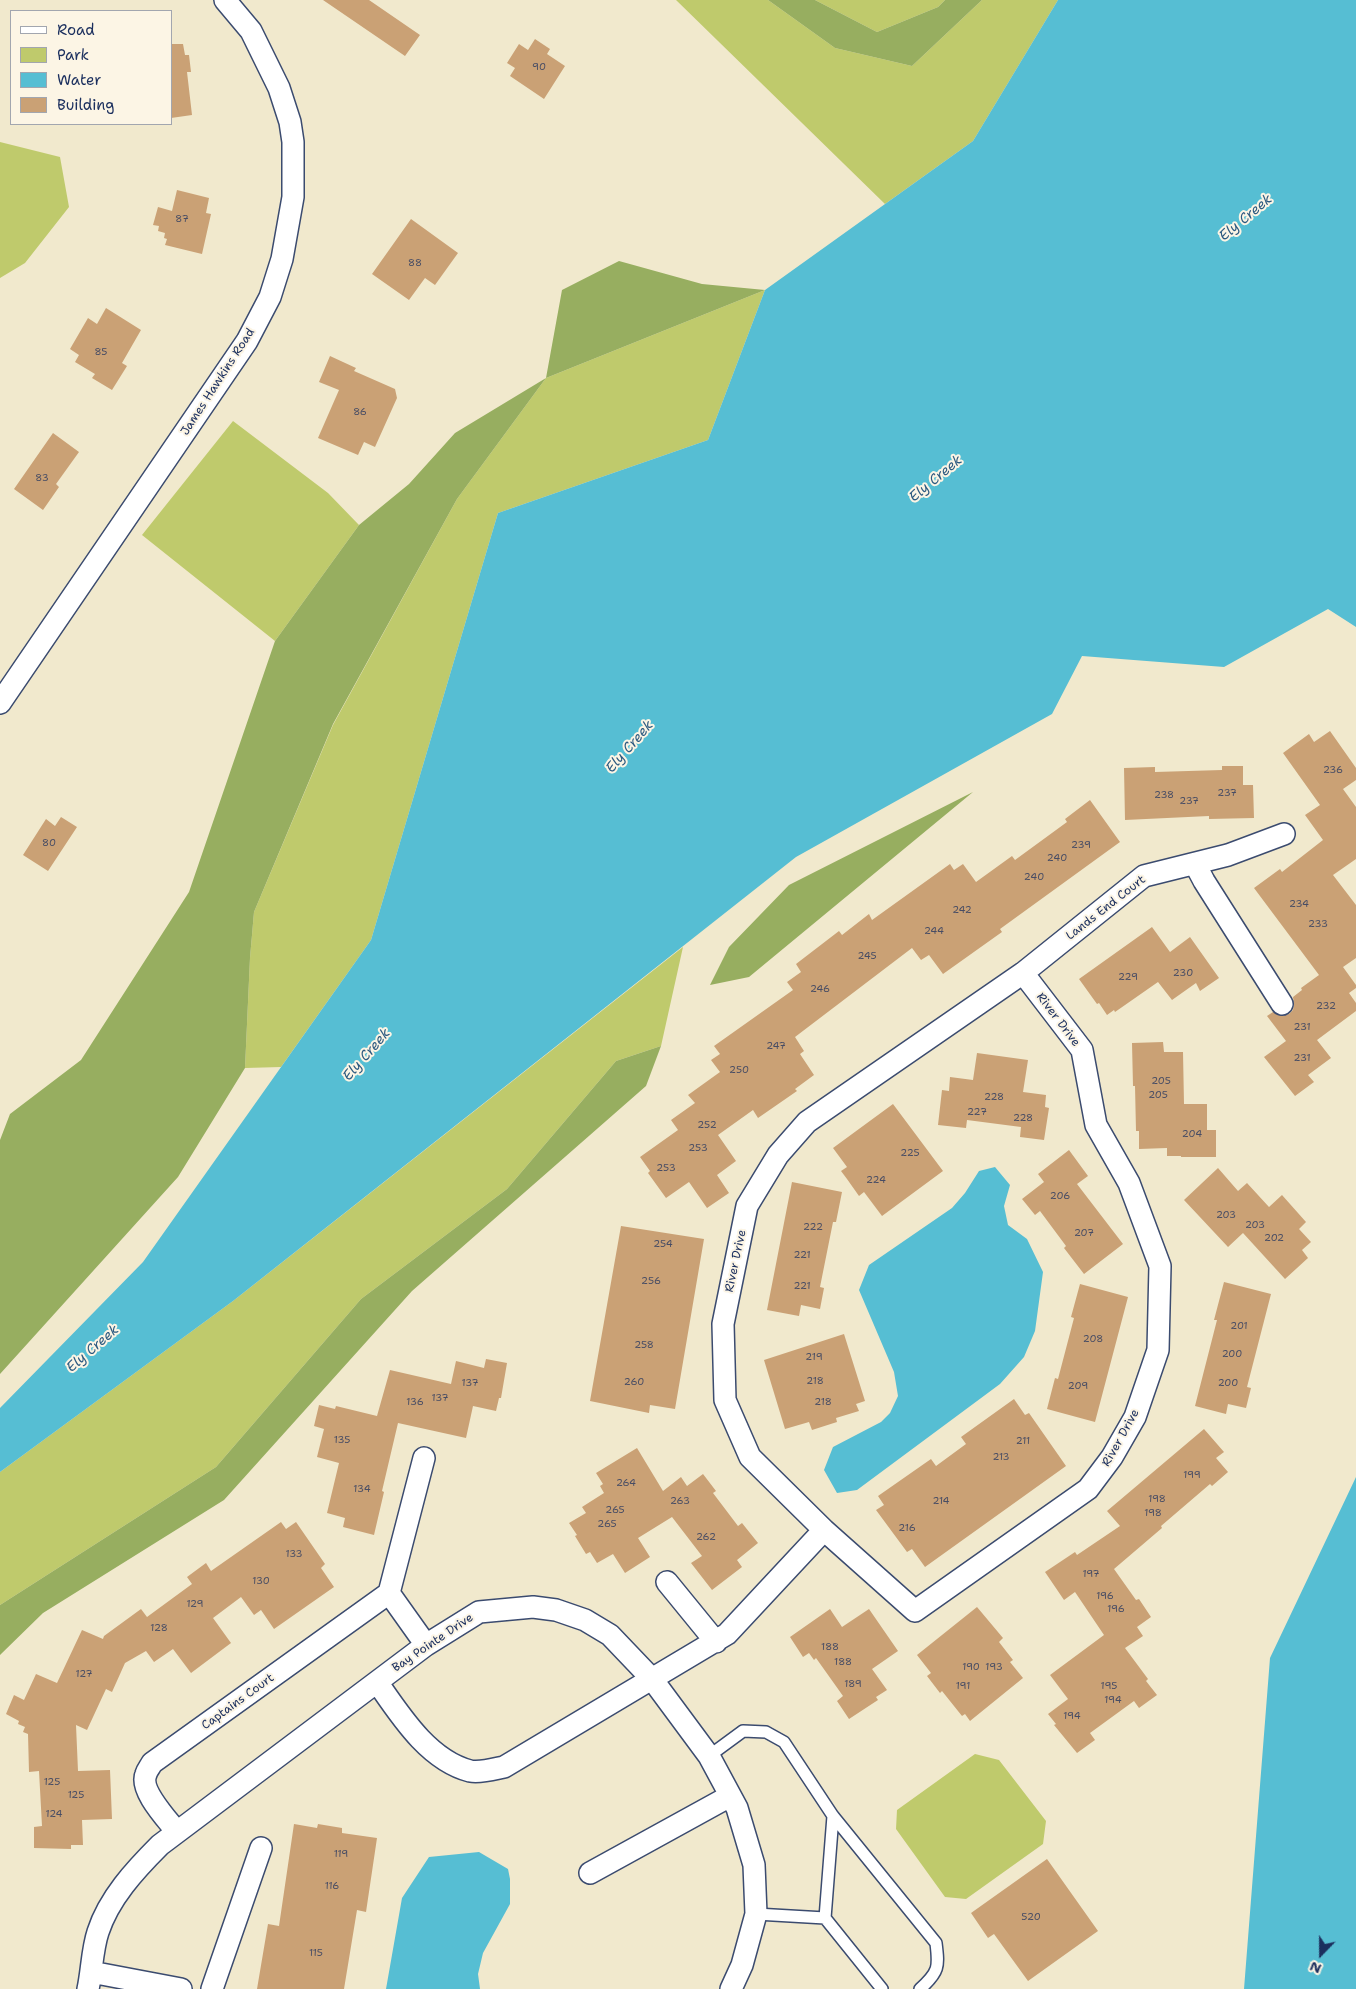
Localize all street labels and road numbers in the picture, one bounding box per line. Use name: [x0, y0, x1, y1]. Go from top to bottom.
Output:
street label: James Hawkins Road: [178, 326, 258, 438]
street label: Lands End Court: [1063, 873, 1149, 943]
street label: River Drive: [1033, 990, 1083, 1050]
street label: River Drive: [722, 1228, 750, 1294]
street label: River Drive: [1099, 1407, 1143, 1469]
street label: Bay Pointe Drive: [390, 1611, 476, 1675]
street label: Captains Court: [199, 1671, 277, 1733]

